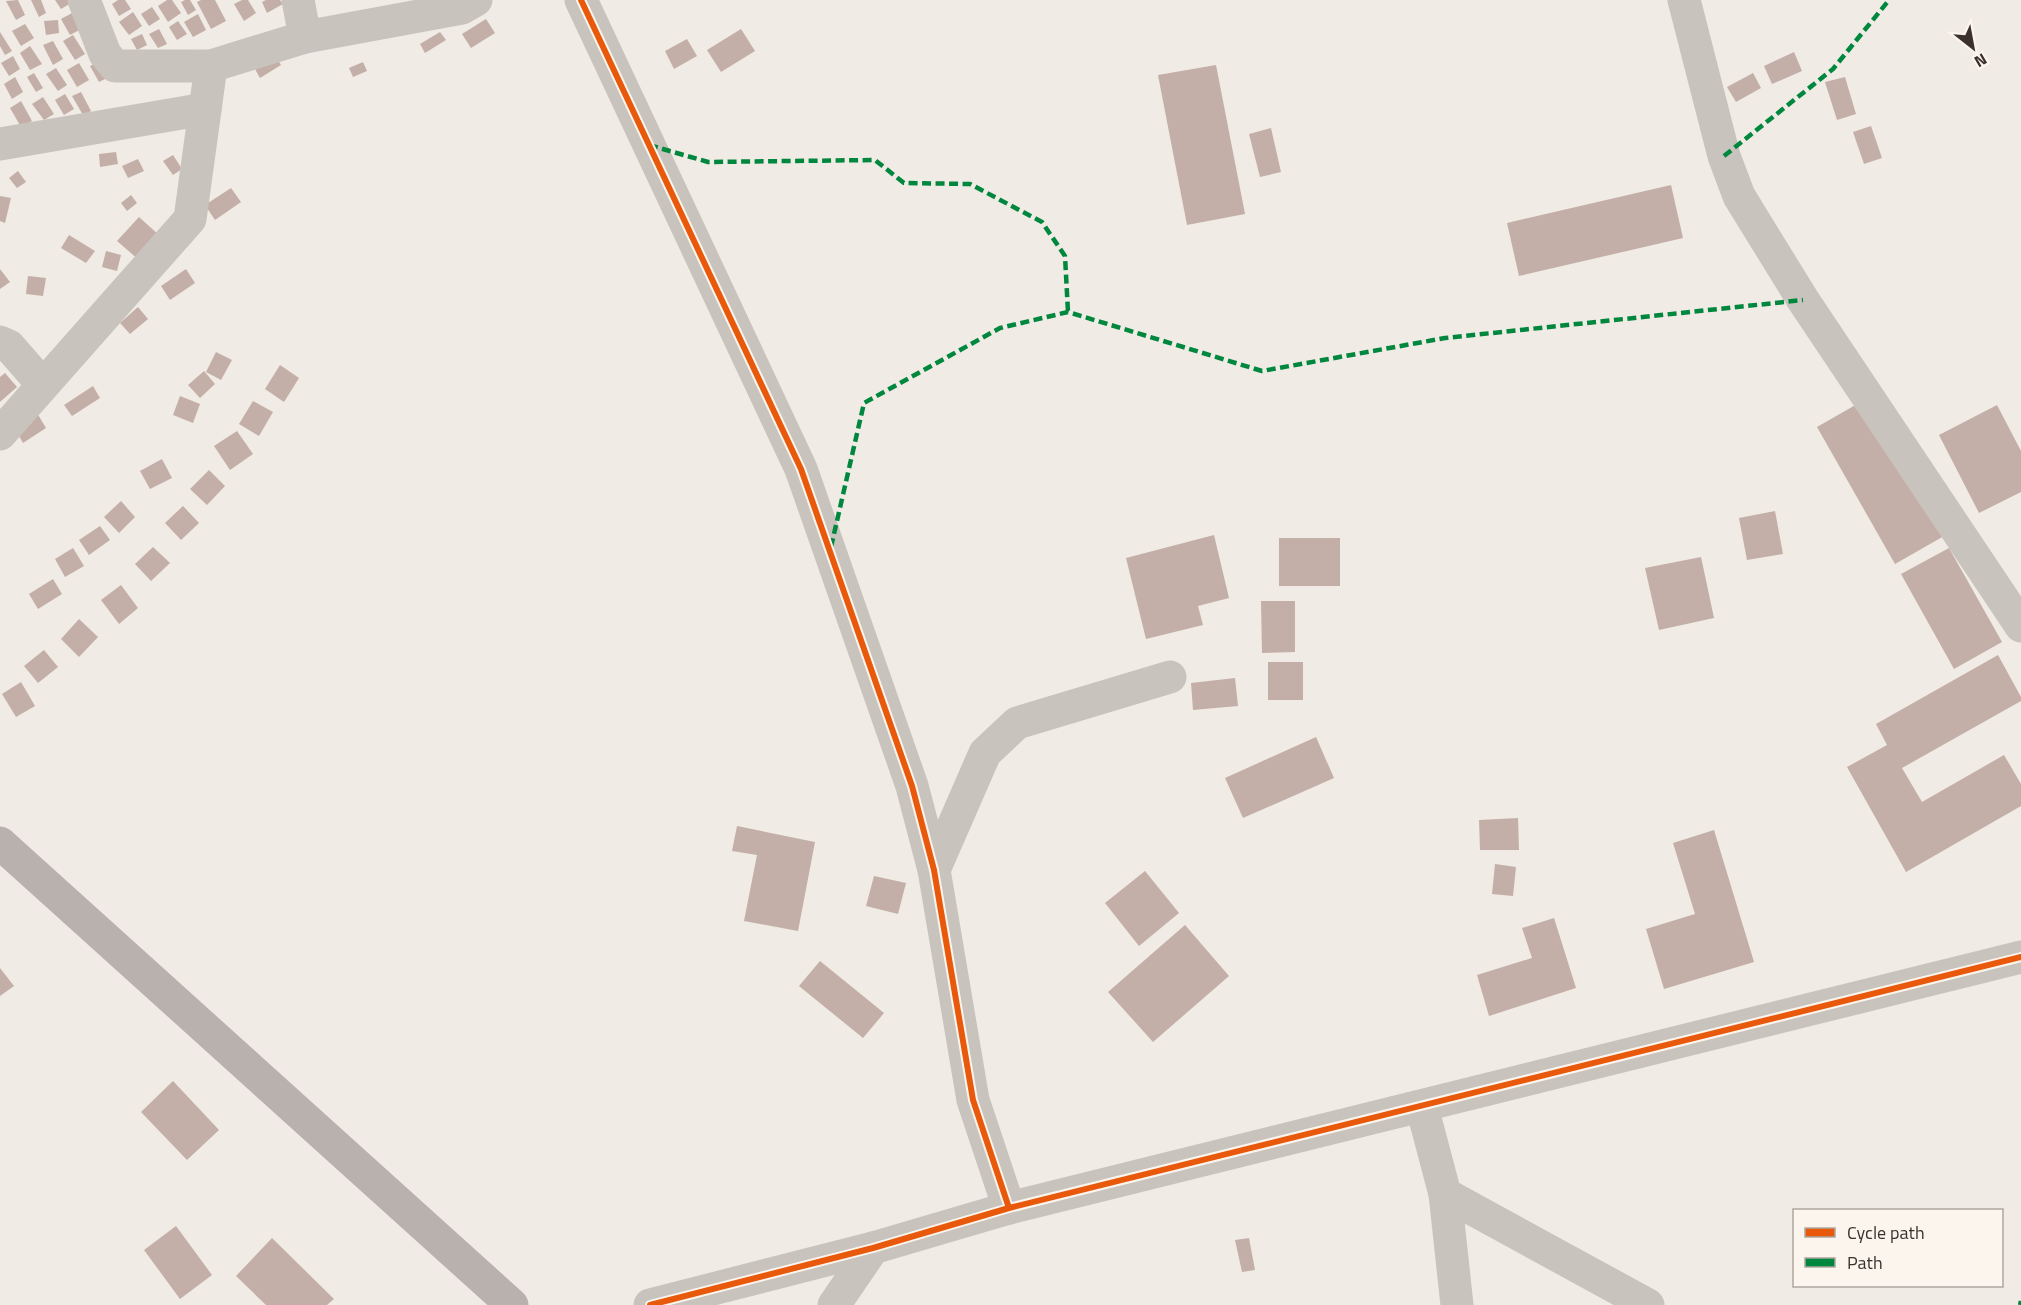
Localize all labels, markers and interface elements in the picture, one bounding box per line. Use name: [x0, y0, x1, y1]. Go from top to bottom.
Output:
north arrow: [1943, 18, 2003, 78]
text: N: [1970, 48, 1992, 74]
legend: [1793, 1209, 2003, 1287]
text: Cycle path: [1847, 1219, 1925, 1246]
text: Path: [1847, 1249, 1883, 1276]

